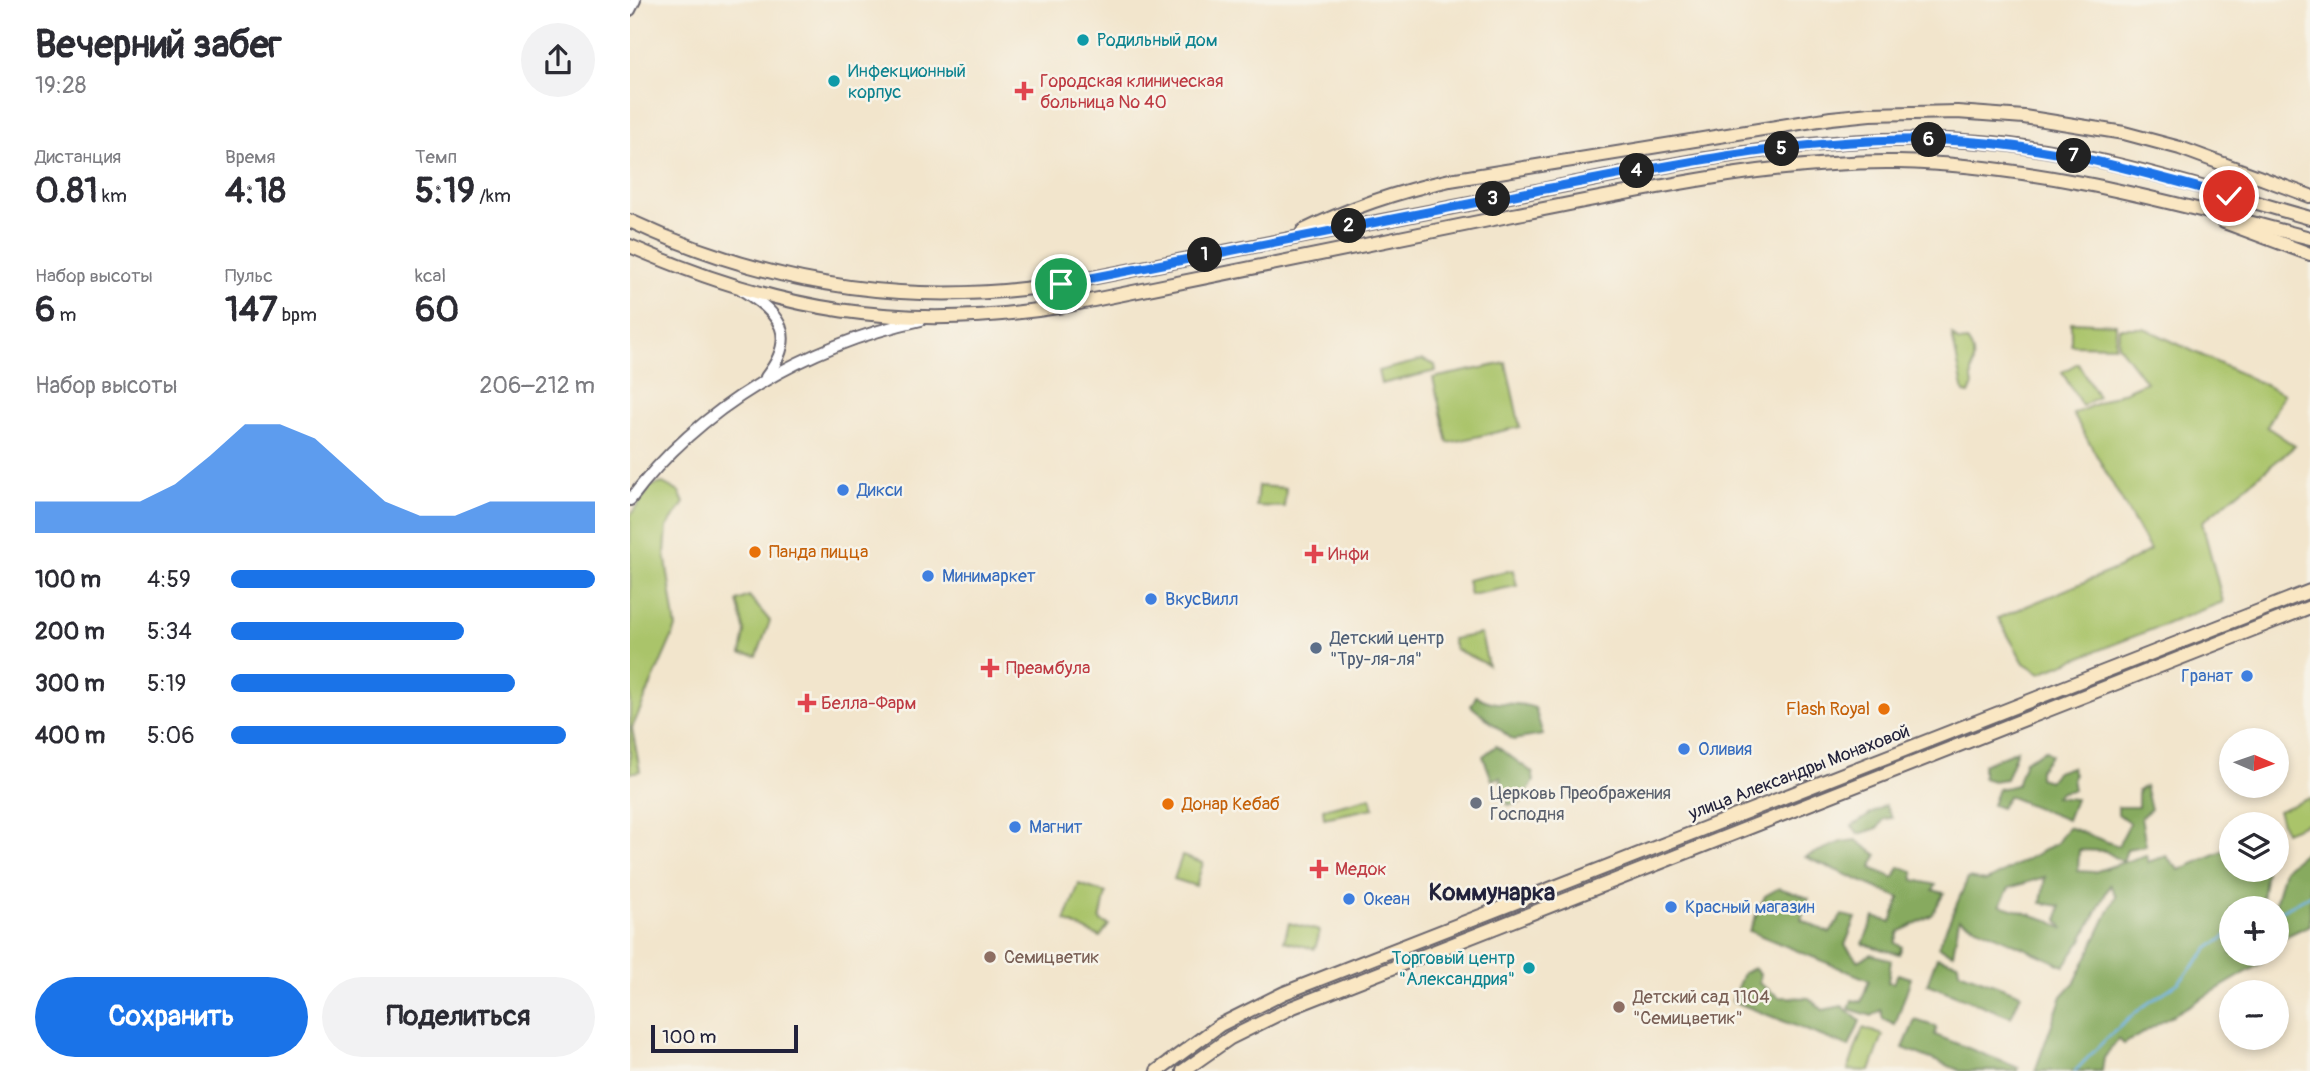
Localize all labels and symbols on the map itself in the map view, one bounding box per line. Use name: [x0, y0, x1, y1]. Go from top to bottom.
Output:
place label: Родильный дом: [1097, 29, 1218, 52]
marker: Родильный дом: [1075, 32, 1091, 48]
place label: Инфекционный корпус: [848, 60, 966, 104]
place label: Городская клиническая больница № 40: [1040, 70, 1223, 114]
marker: Инфекционный корпус: [826, 73, 842, 89]
marker: Городская клиническая больница № 40: [1014, 81, 1034, 101]
pin: 6: [1912, 122, 1946, 158]
pin: 5: [1764, 132, 1800, 166]
pin: 7: [2056, 138, 2092, 174]
pin: 4: [1620, 154, 1654, 188]
pin: [2199, 166, 2259, 226]
pin: 3: [1476, 182, 1510, 216]
pin: 2: [1332, 208, 1366, 244]
pin: 1: [1188, 238, 1222, 272]
pin: [1031, 254, 1091, 314]
place label: Дикси: [856, 479, 902, 502]
marker: Дикси: [835, 482, 851, 498]
place label: Панда пицца: [769, 541, 868, 564]
place label: Инфи: [1328, 543, 1369, 566]
marker: Панда пицца: [747, 544, 763, 560]
marker: Инфи: [1306, 546, 1322, 562]
place label: Минимаркет: [942, 565, 1036, 588]
marker: Минимаркет: [920, 568, 936, 584]
place label: ВкусВилл: [1165, 588, 1238, 611]
marker: ВкусВилл: [1143, 591, 1159, 607]
place label: Детский центр "Тру-ля-ля": [1329, 627, 1444, 671]
marker: Детский центр "Тру-ля-ля": [1308, 640, 1324, 656]
place label: Преамбула: [1006, 657, 1090, 680]
marker: Преамбула: [980, 658, 1000, 678]
place label: Гранат: [2181, 665, 2233, 688]
marker: Гранат: [2239, 668, 2255, 684]
place label: Белла-Фарм: [821, 692, 916, 715]
marker: Белла-Фарм: [799, 695, 815, 711]
place label: Flash Royal: [1786, 698, 1870, 721]
marker: Flash Royal: [1876, 701, 1892, 717]
street label: улица Александры Монаховой: [1684, 720, 1913, 826]
north arrow: [2219, 728, 2289, 798]
place label: Оливия: [1698, 738, 1752, 761]
marker: Оливия: [1676, 741, 1692, 757]
place label: Церковь Преображения Господня: [1490, 782, 1671, 826]
place label: Донар Кебаб: [1181, 793, 1280, 816]
marker: Церковь Преображения Господня: [1468, 795, 1484, 811]
marker: Донар Кебаб: [1160, 796, 1176, 812]
place label: Магнит: [1029, 816, 1082, 839]
marker: Магнит: [1007, 819, 1023, 835]
place label: Медок: [1335, 858, 1387, 881]
marker: Медок: [1309, 859, 1329, 879]
district label: Коммунарка: [1429, 878, 1555, 907]
place label: Океан: [1363, 888, 1410, 911]
marker: Океан: [1341, 891, 1357, 907]
place label: Красный магазин: [1685, 896, 1815, 919]
marker: Красный магазин: [1663, 899, 1679, 915]
place label: Семицветик: [1004, 946, 1099, 969]
place label: Торговый центр "Александрия": [1391, 947, 1515, 991]
marker: Семицветик: [982, 949, 998, 965]
marker: Торговый центр "Александрия": [1521, 960, 1537, 976]
place label: Детский сад 1104 "Семицветик": [1632, 986, 1770, 1030]
marker: Детский сад 1104 "Семицветик": [1611, 999, 1627, 1015]
scale bar: [651, 1022, 798, 1054]

